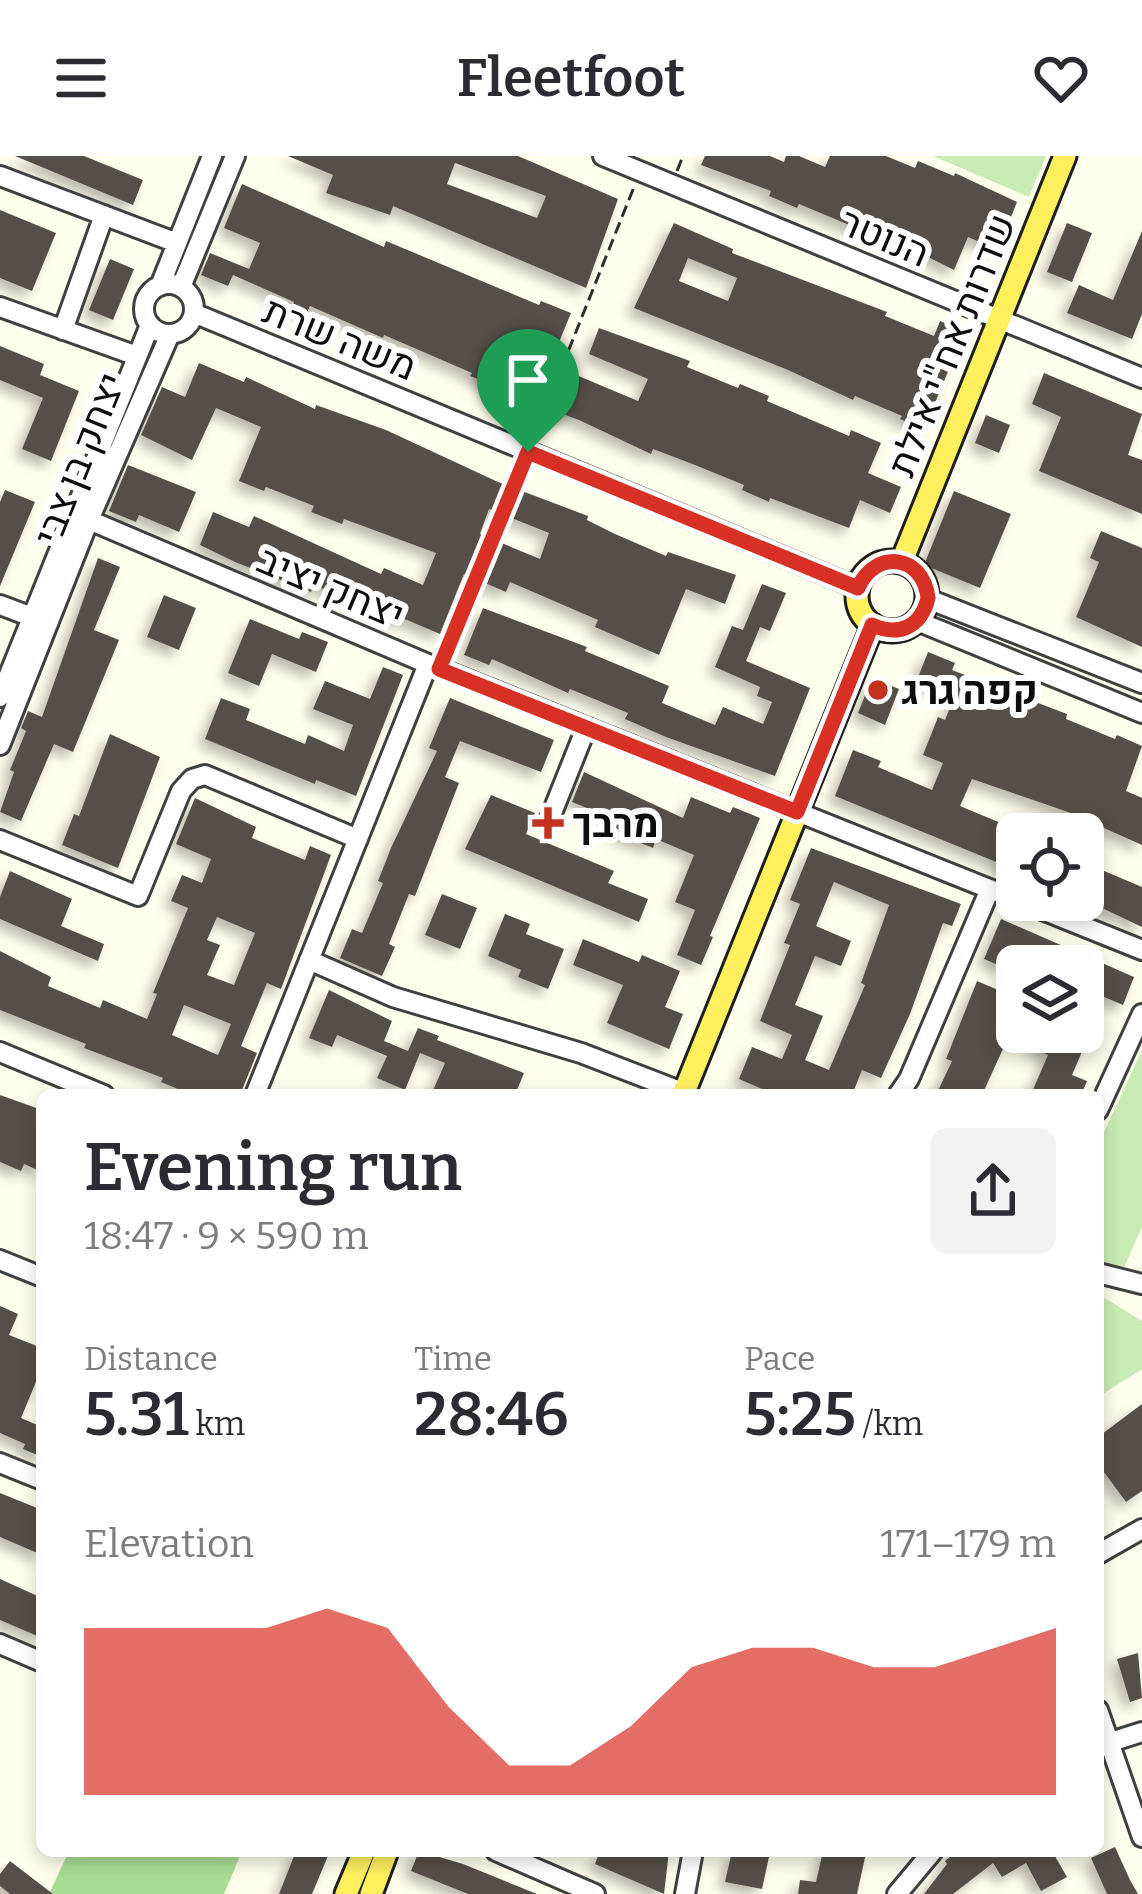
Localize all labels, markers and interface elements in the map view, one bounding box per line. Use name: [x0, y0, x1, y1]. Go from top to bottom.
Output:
icon: menu: [48, 45, 114, 111]
icon: heart: [1028, 45, 1094, 111]
text: Fleetfoot: [457, 46, 685, 110]
street label: הנוטר: [833, 199, 936, 277]
street label: שדרות אח"י אילת: [878, 208, 1025, 483]
street label: משה שרת: [256, 287, 423, 390]
pin: [477, 329, 579, 452]
icon: arrive: [495, 347, 561, 413]
street label: יצחק בן צבי: [25, 366, 135, 552]
street label: יצחק יציב: [251, 537, 411, 639]
place label: קפה גרג: [902, 668, 1038, 714]
marker: קפה גרג: [865, 677, 891, 703]
place label: מרבך: [572, 801, 659, 847]
marker: מרבך: [535, 810, 561, 836]
map controls: [996, 813, 1104, 1053]
button: locate: [996, 813, 1104, 921]
button: layers: [996, 945, 1104, 1053]
text: Evening run: [84, 1128, 462, 1207]
button: share: [930, 1128, 1056, 1254]
text: 18:47 · 9 × 590 m: [84, 1213, 369, 1259]
text: Distance: [84, 1339, 218, 1379]
text: Time: [414, 1339, 492, 1379]
text: Pace: [744, 1339, 815, 1379]
text: 5.31: [84, 1379, 189, 1451]
text: 28:46: [414, 1379, 569, 1451]
text: 5:25: [744, 1379, 856, 1451]
text: km: [189, 1404, 245, 1444]
text: /km: [856, 1404, 923, 1444]
text: Elevation: [84, 1521, 254, 1567]
text: 171–179 m: [880, 1521, 1056, 1567]

